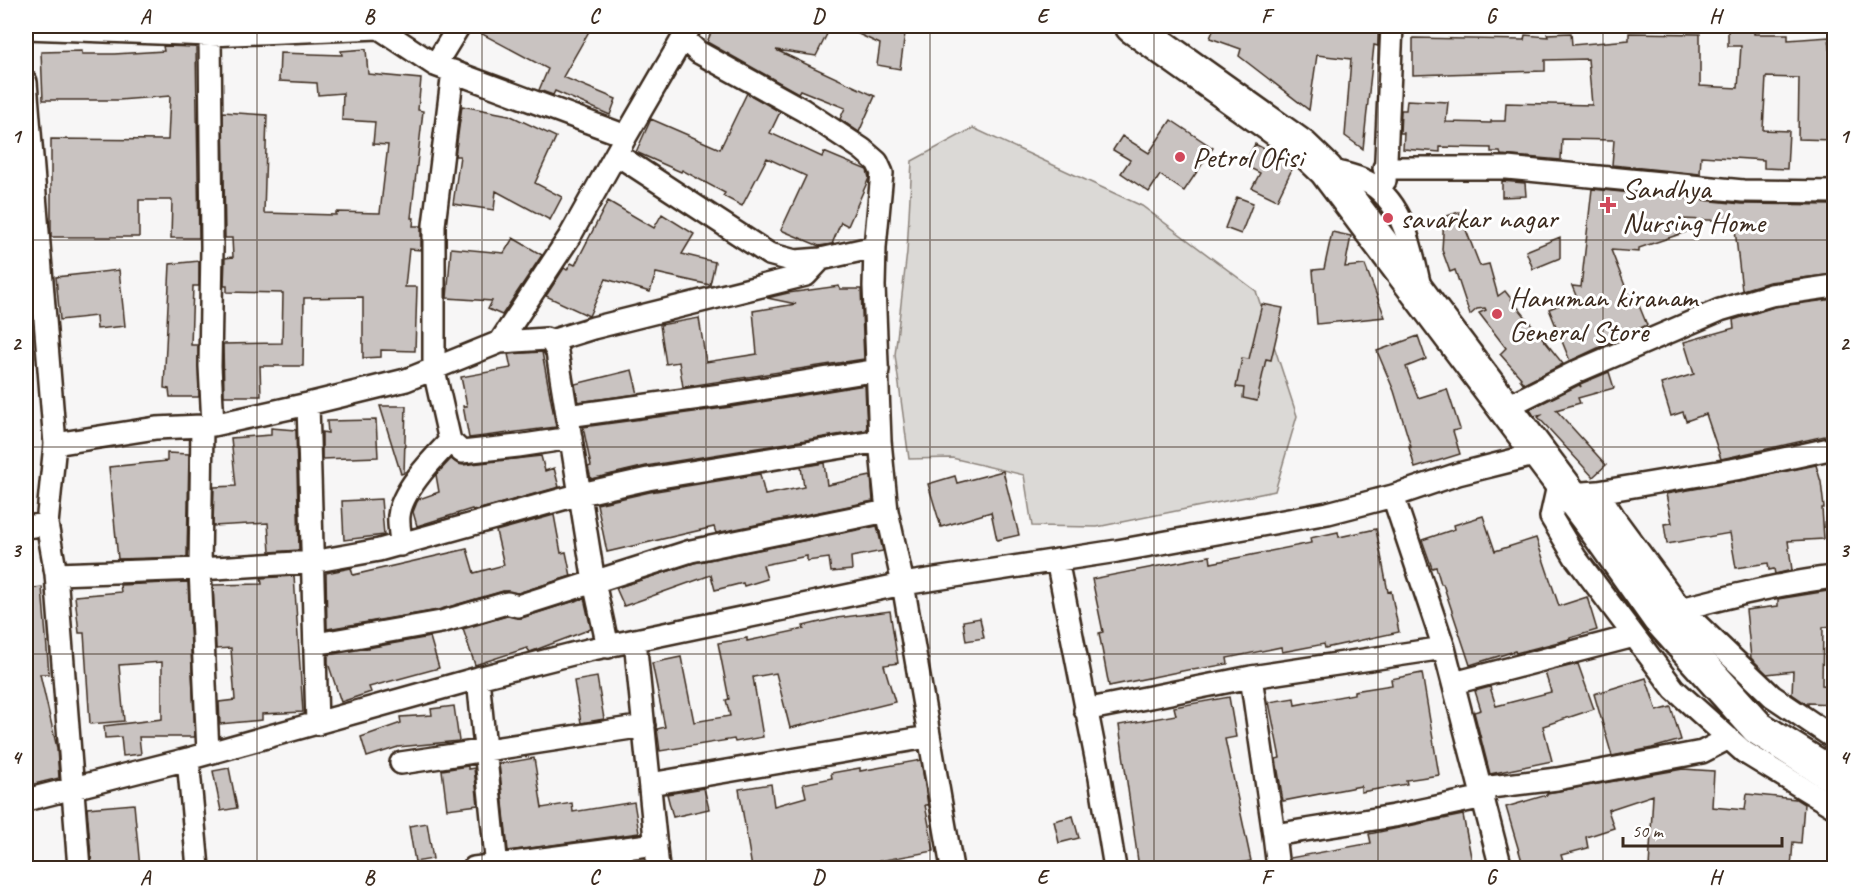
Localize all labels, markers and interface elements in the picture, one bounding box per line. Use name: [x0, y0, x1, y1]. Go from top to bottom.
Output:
text: A: [140, 4, 152, 29]
text: B: [364, 4, 376, 29]
text: C: [589, 4, 601, 29]
text: D: [812, 4, 826, 29]
text: E: [1037, 4, 1051, 29]
text: F: [1261, 4, 1275, 29]
text: G: [1486, 4, 1499, 29]
text: H: [1709, 4, 1724, 29]
text: 1: [12, 124, 23, 149]
text: 1: [1840, 124, 1851, 149]
place label: Petrol Ofisi: [1192, 138, 1307, 176]
marker: Petrol Ofisi: [1173, 150, 1187, 164]
place label: Sandhya Nursing Home: [1622, 169, 1767, 241]
marker: Sandhya Nursing Home: [1599, 196, 1617, 214]
place label: savarkar nagar: [1400, 199, 1560, 237]
marker: savarkar nagar: [1381, 211, 1395, 225]
place label: Hanuman kiranam General Store: [1509, 278, 1700, 350]
marker: Hanuman kiranam General Store: [1490, 307, 1504, 321]
text: 2: [12, 331, 23, 356]
text: 2: [1840, 331, 1851, 356]
text: 3: [12, 538, 23, 563]
text: 3: [1840, 538, 1851, 563]
text: 4: [12, 745, 24, 770]
text: 4: [1840, 745, 1852, 770]
scale bar: [1623, 810, 1782, 848]
text: 50 m: [1632, 820, 1665, 842]
text: A: [140, 865, 152, 890]
text: B: [364, 865, 376, 890]
text: C: [589, 865, 601, 890]
text: D: [812, 865, 826, 890]
text: E: [1037, 865, 1051, 890]
text: F: [1261, 865, 1275, 890]
text: G: [1486, 865, 1499, 890]
text: H: [1709, 865, 1724, 890]

